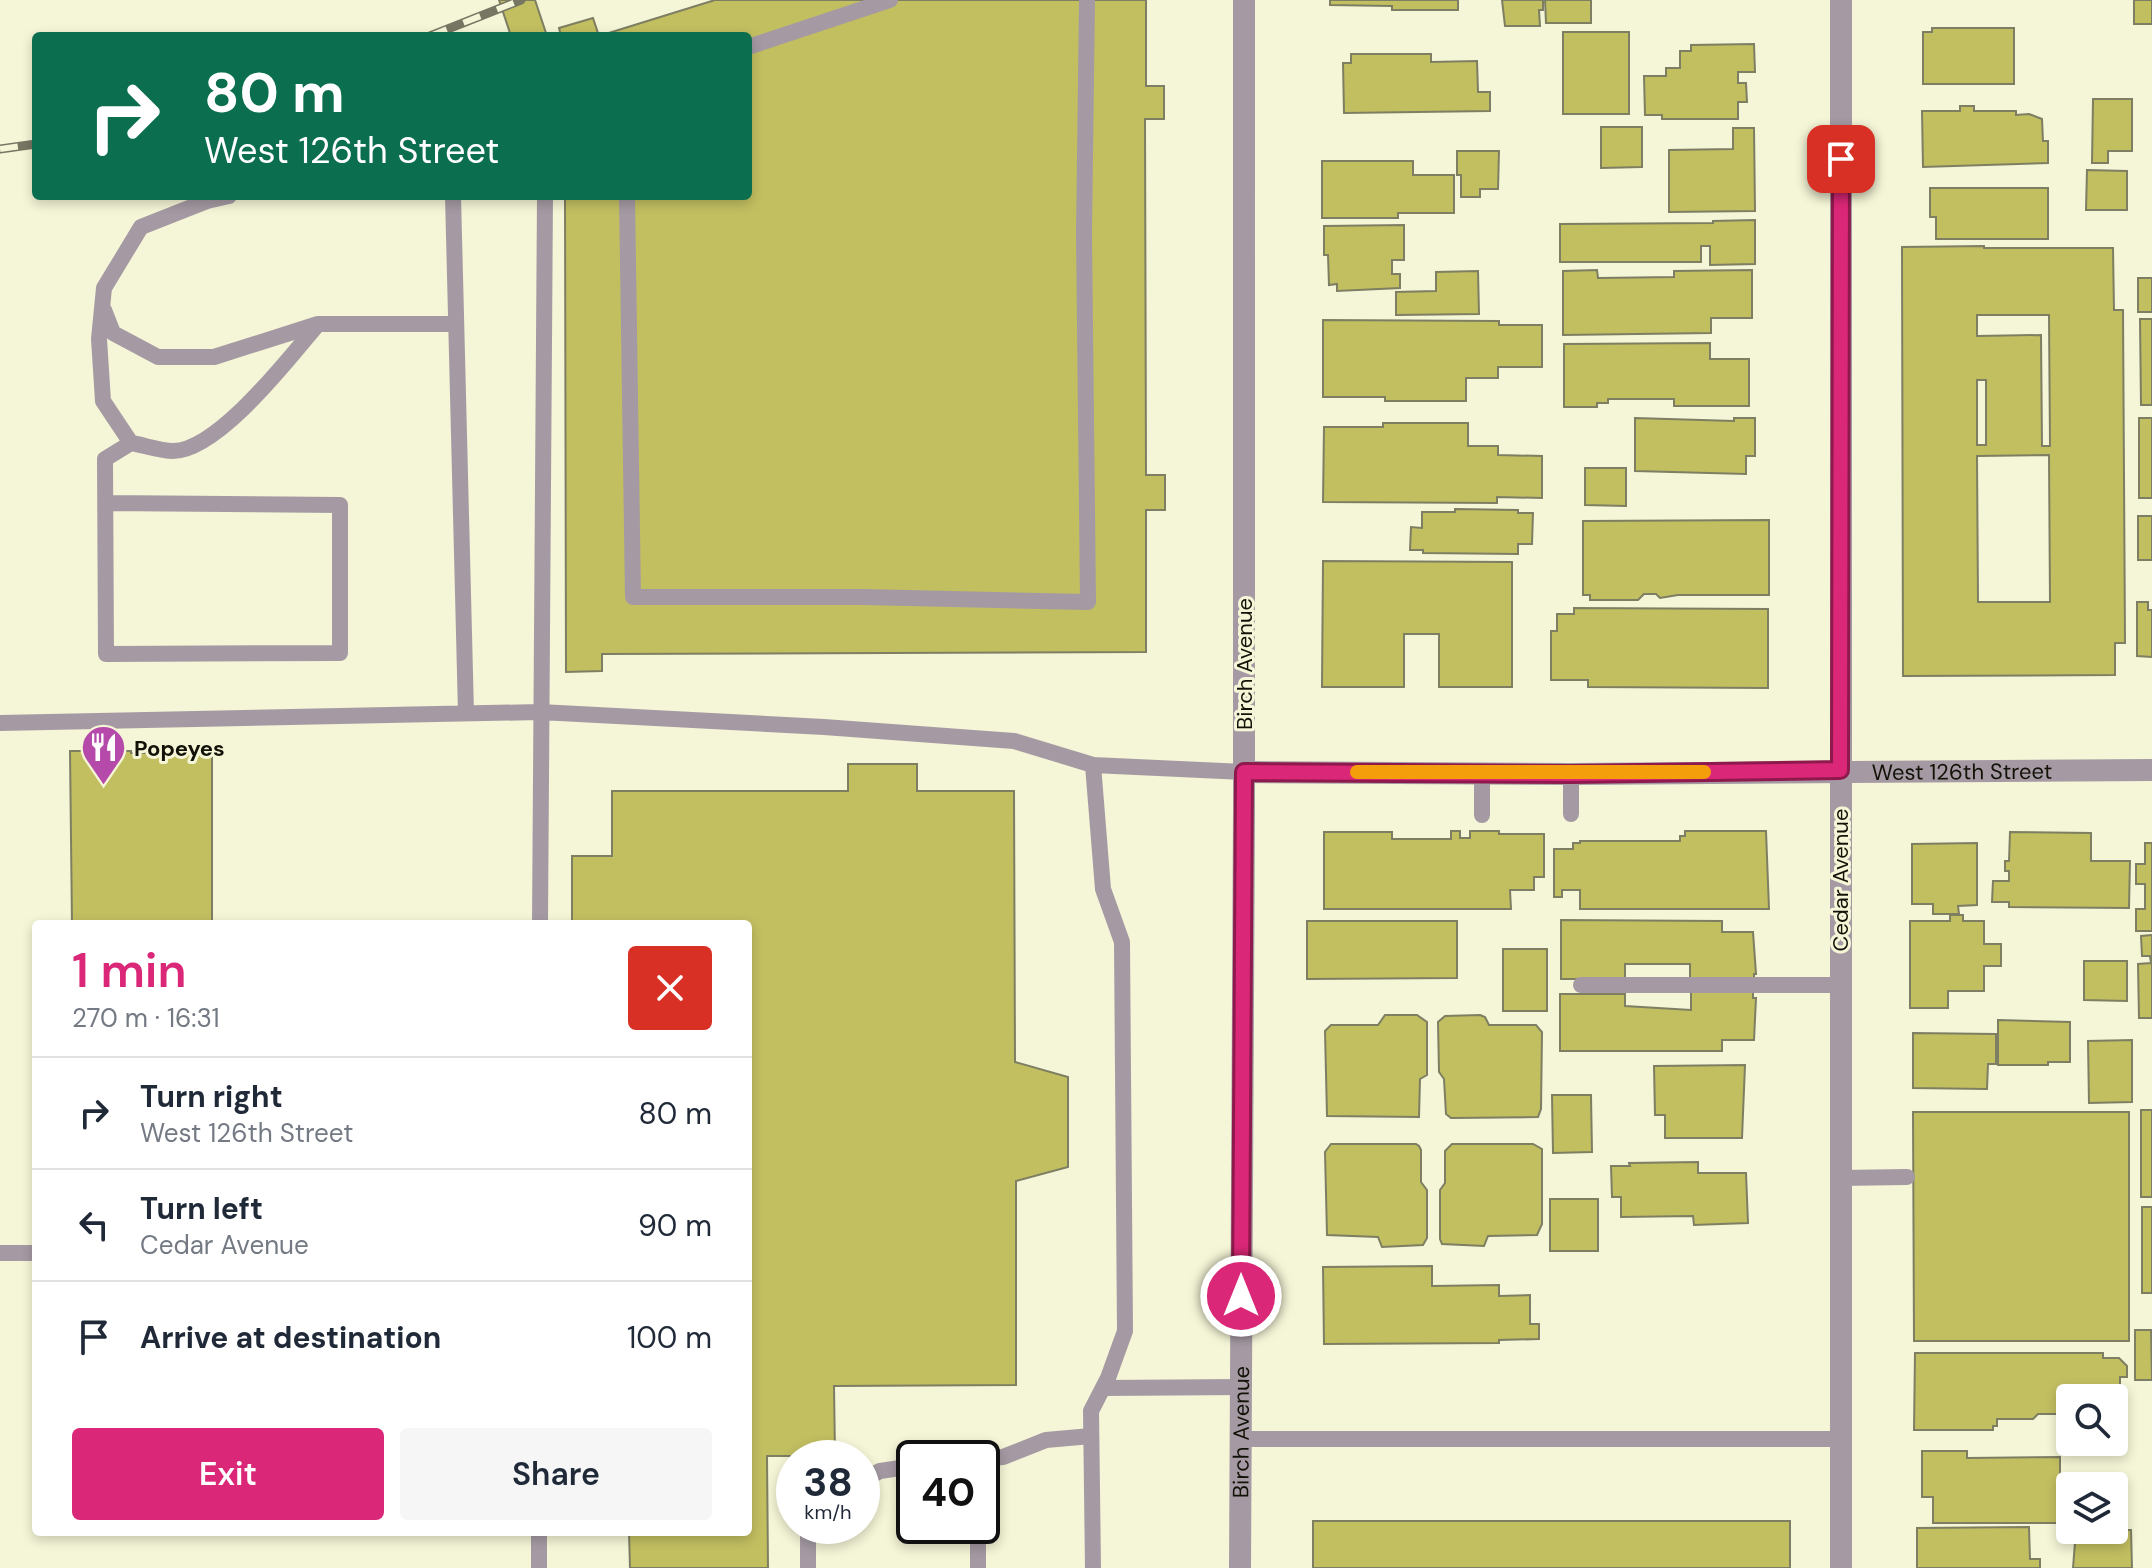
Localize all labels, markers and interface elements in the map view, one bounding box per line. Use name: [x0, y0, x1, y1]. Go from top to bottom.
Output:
text: 80 m: [204, 56, 345, 129]
icon: right: [72, 64, 176, 168]
pin: [1807, 125, 1875, 193]
text: West 126th Street: [204, 127, 499, 174]
icon: arrive: [1819, 137, 1863, 181]
street label: Birch Avenue: [1230, 598, 1259, 730]
restaurant icon: Popeyes: [79, 724, 127, 787]
place label: Popeyes: [134, 734, 225, 763]
street label: West 126th Street: [1872, 757, 2052, 787]
street label: Cedar Avenue: [1826, 809, 1855, 951]
text: 1 min: [72, 939, 187, 1002]
button: close: [628, 946, 712, 1030]
text: 270 m · 16:31: [72, 1001, 220, 1035]
text: Turn right: [140, 1077, 283, 1116]
icon: right: [72, 1091, 116, 1135]
text: 80 m: [639, 1094, 712, 1133]
text: West 126th Street: [140, 1116, 353, 1150]
text: Turn left: [140, 1189, 263, 1228]
icon: left: [72, 1203, 116, 1247]
text: 90 m: [638, 1206, 712, 1245]
text: Cedar Avenue: [140, 1228, 309, 1262]
position arrow: [1199, 1254, 1283, 1338]
icon: arrive: [72, 1315, 116, 1359]
text: Arrive at destination: [140, 1318, 441, 1357]
text: 100 m: [627, 1318, 712, 1357]
street label: Birch Avenue: [1226, 1366, 1256, 1498]
map controls: [2056, 1384, 2128, 1544]
button: search: [2056, 1384, 2128, 1456]
button: Exit: [72, 1428, 384, 1520]
button: Share: [400, 1428, 712, 1520]
speed limit sign: 40: [896, 1440, 1000, 1544]
text: 38: [803, 1456, 853, 1508]
button: layers: [2056, 1472, 2128, 1544]
text: km/h: [804, 1499, 852, 1525]

